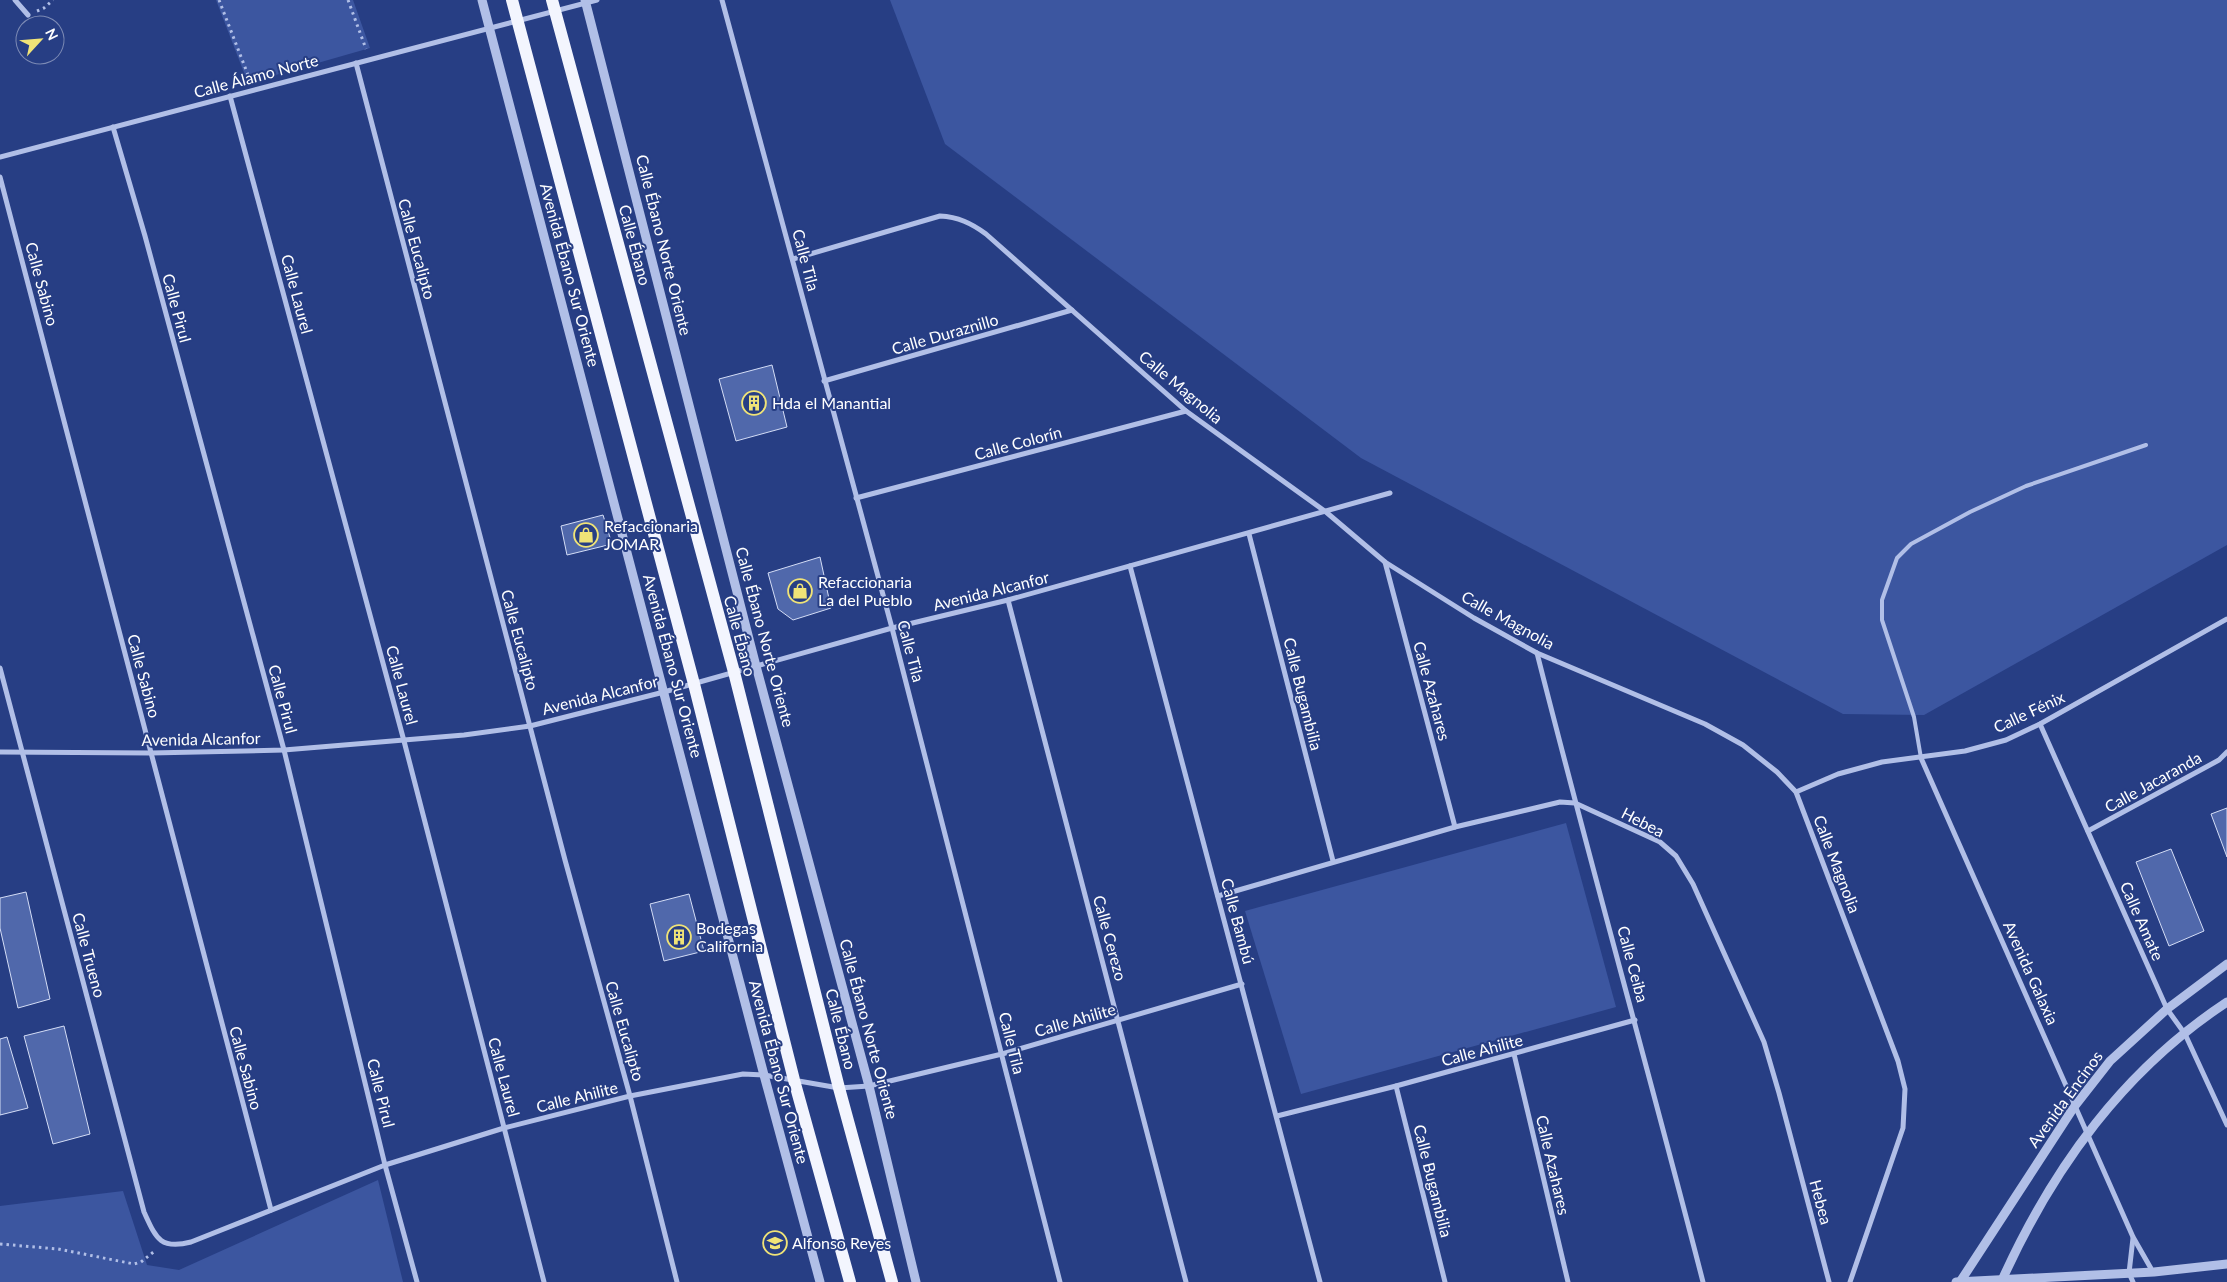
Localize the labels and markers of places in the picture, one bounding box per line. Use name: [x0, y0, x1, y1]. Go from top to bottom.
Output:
building icon: Hda el Manantial: [741, 390, 767, 416]
place label: Hda el Manantial: [772, 393, 891, 412]
place label: Refaccionaria JOMAR: [604, 516, 698, 553]
shop icon: Refaccionaria JOMAR: [573, 522, 599, 548]
place label: Refaccionaria La del Pueblo: [818, 572, 912, 609]
shop icon: Refaccionaria La del Pueblo: [787, 578, 813, 604]
place label: Bodegas California: [696, 918, 763, 955]
building icon: Bodegas California: [666, 924, 692, 950]
school or university icon: Alfonso Reyes: [762, 1230, 788, 1256]
place label: Alfonso Reyes: [792, 1233, 891, 1252]

